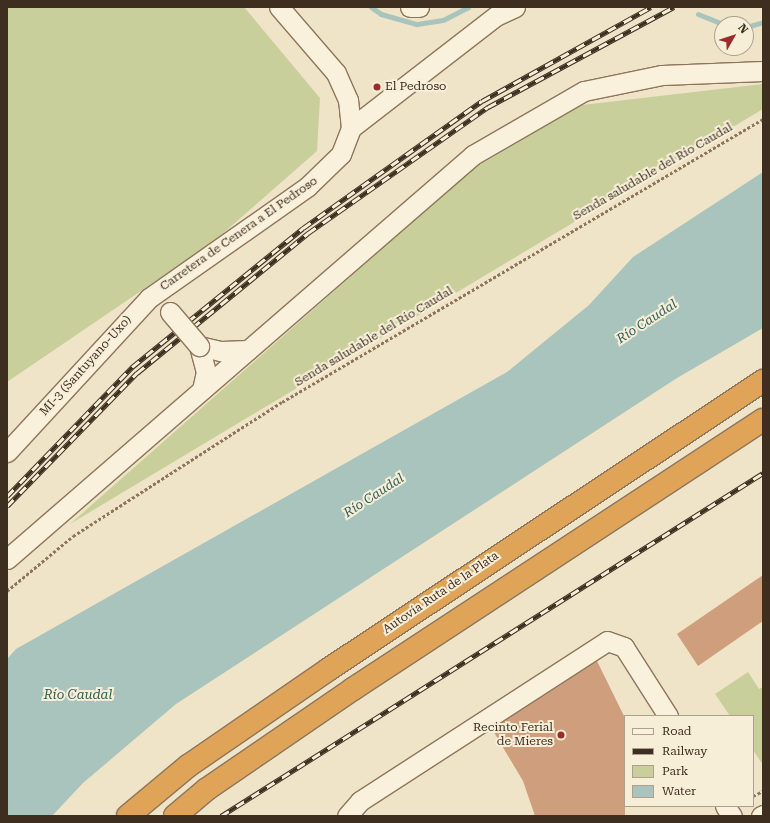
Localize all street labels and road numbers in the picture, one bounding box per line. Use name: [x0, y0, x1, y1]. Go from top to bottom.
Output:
street label: Senda saludable del Río Caudal: [571, 120, 735, 224]
street label: Carretera de Cenera a El Pedroso: [157, 174, 321, 294]
street label: Senda saludable del Río Caudal: [292, 284, 456, 390]
street label: MI-3 (Santuyano-Uxo): [37, 313, 135, 419]
street label: Autovía Ruta de la Plata: [380, 549, 502, 637]

